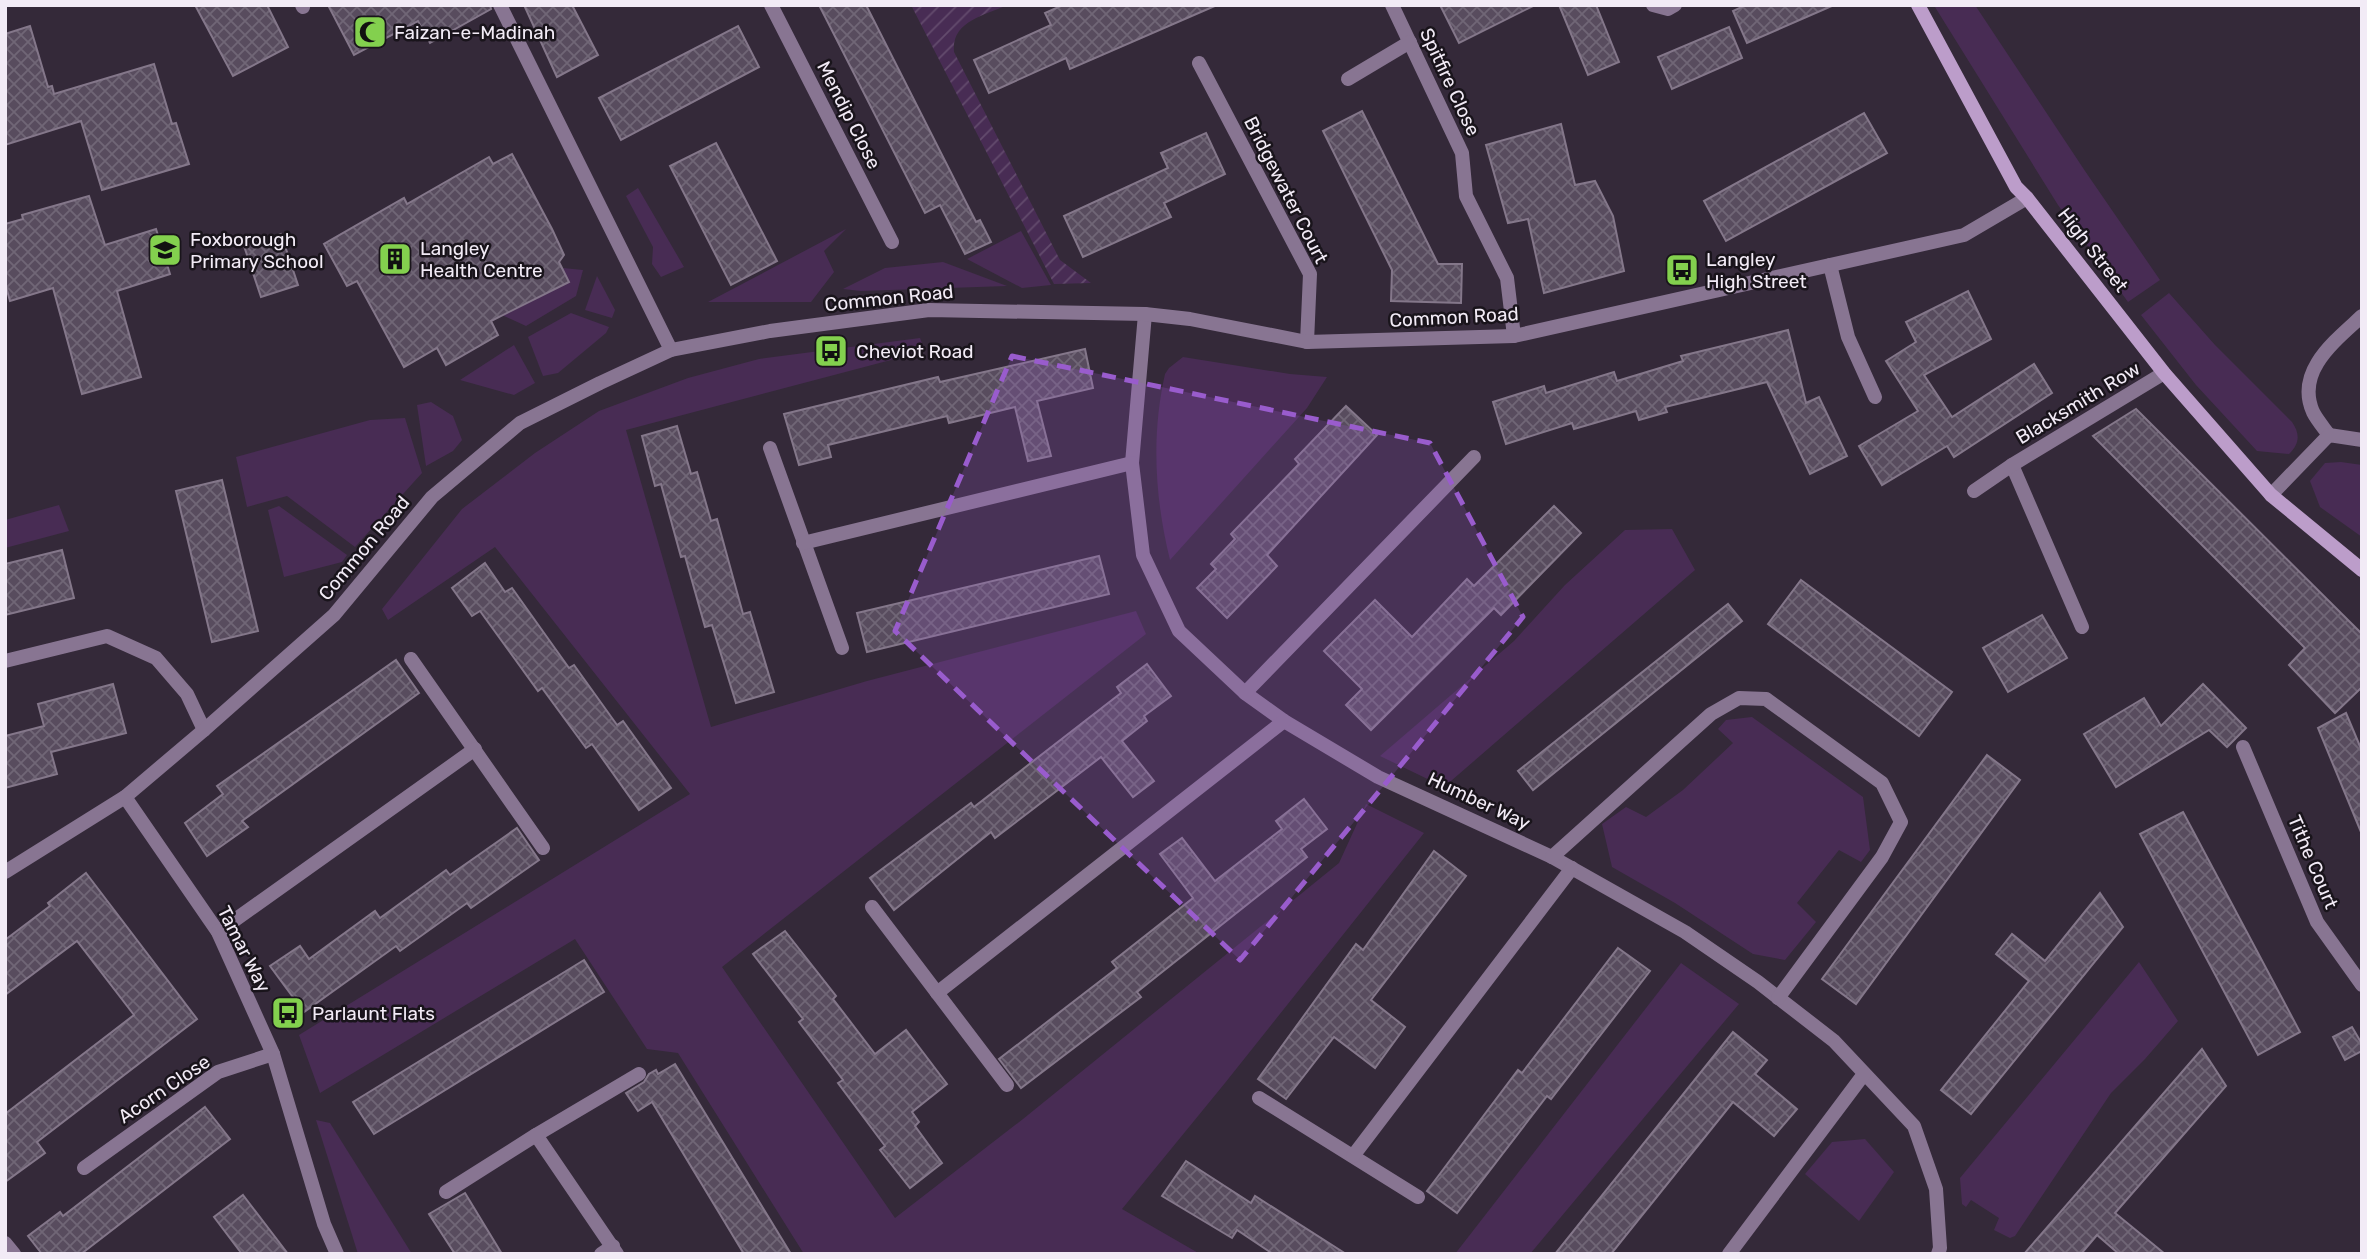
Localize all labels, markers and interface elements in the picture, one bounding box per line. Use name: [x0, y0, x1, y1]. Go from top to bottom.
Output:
mosque icon: Faizan-e-Madinah: [351, 13, 389, 51]
place label: Faizan-e-Madinah: [394, 21, 555, 44]
street label: Spitfire Close: [1415, 24, 1485, 140]
street label: Mendip Close: [812, 57, 886, 173]
street label: Bridgewater Court: [1239, 113, 1333, 268]
street label: High Street: [2053, 203, 2133, 297]
place label: Foxborough Primary School: [190, 228, 324, 273]
school or university icon: Foxborough Primary School: [146, 231, 184, 269]
place label: Langley Health Centre: [420, 237, 543, 282]
building icon: Langley Health Centre: [376, 240, 414, 278]
place label: Langley High Street: [1706, 248, 1807, 293]
bus stop icon: Langley High Street: [1663, 251, 1701, 289]
street label: Common Road: [823, 280, 955, 316]
street label: Common Road: [1389, 302, 1519, 332]
bus stop icon: Cheviot Road: [812, 332, 850, 370]
place label: Cheviot Road: [856, 340, 974, 363]
street label: Blacksmith Row: [2012, 357, 2144, 449]
street label: Common Road: [314, 491, 414, 605]
street label: Humber Way: [1424, 767, 1534, 835]
street label: Tithe Court: [2283, 812, 2343, 913]
street label: Tamar Way: [212, 902, 276, 996]
bus stop icon: Parlaunt Flats: [269, 994, 307, 1032]
place label: Parlaunt Flats: [312, 1002, 435, 1025]
street label: Acorn Close: [114, 1050, 214, 1128]

